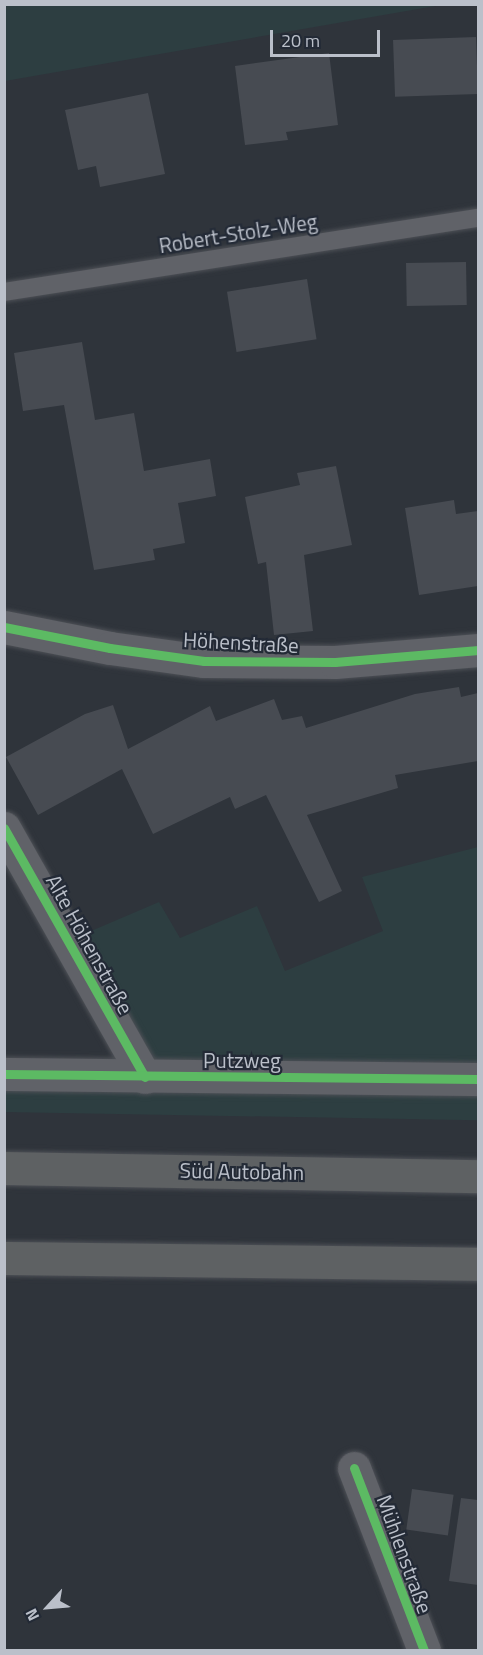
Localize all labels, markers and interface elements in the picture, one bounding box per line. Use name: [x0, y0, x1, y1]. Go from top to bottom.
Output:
scale bar: [273, 18, 382, 56]
text: 20 m: [281, 27, 320, 54]
street label: Robert-Stolz-Weg: [157, 208, 319, 258]
street label: Höhenstraße: [182, 626, 300, 658]
street label: Alte Höhenstraße: [41, 870, 139, 1018]
street label: Putzweg: [203, 1047, 281, 1073]
street label: Süd Autobahn: [180, 1157, 304, 1185]
street label: Mühlenstraße: [372, 1491, 438, 1617]
north arrow: [18, 1577, 78, 1637]
text: N: [19, 1605, 45, 1625]

